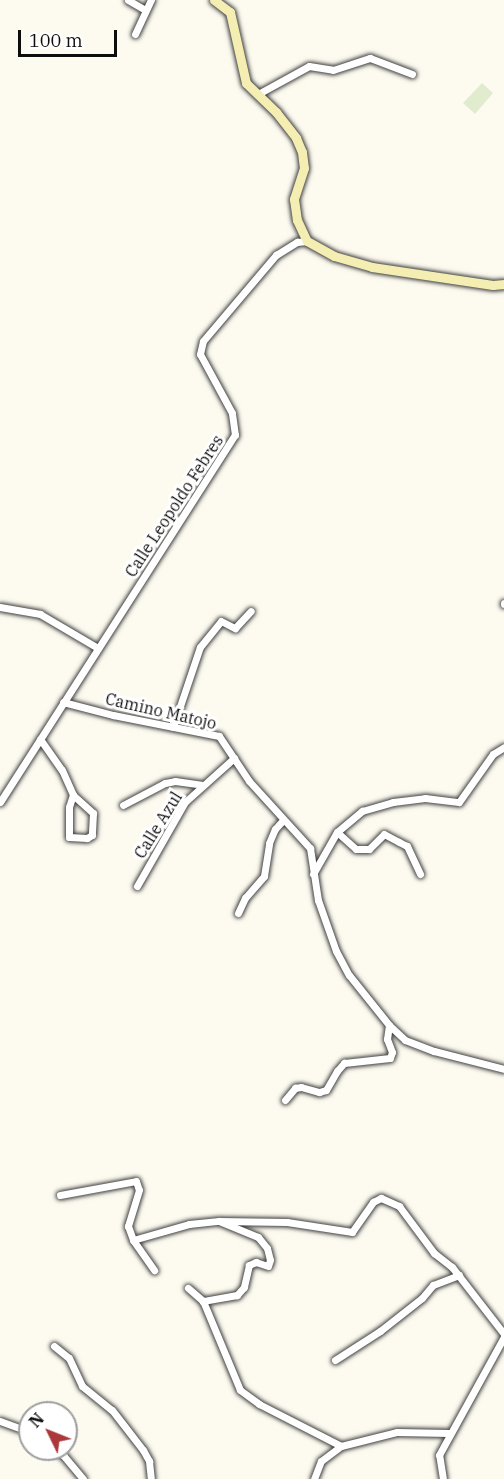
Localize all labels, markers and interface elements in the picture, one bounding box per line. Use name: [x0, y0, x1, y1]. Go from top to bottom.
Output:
scale bar: [21, 18, 120, 56]
text: 100 m: [29, 29, 83, 52]
street label: Calle Leopoldo Febres: [121, 431, 227, 581]
street label: Camino Matojo: [104, 689, 218, 733]
street label: Calle Azul: [130, 788, 186, 862]
north arrow: [18, 1401, 78, 1461]
text: N: [25, 1409, 48, 1432]

